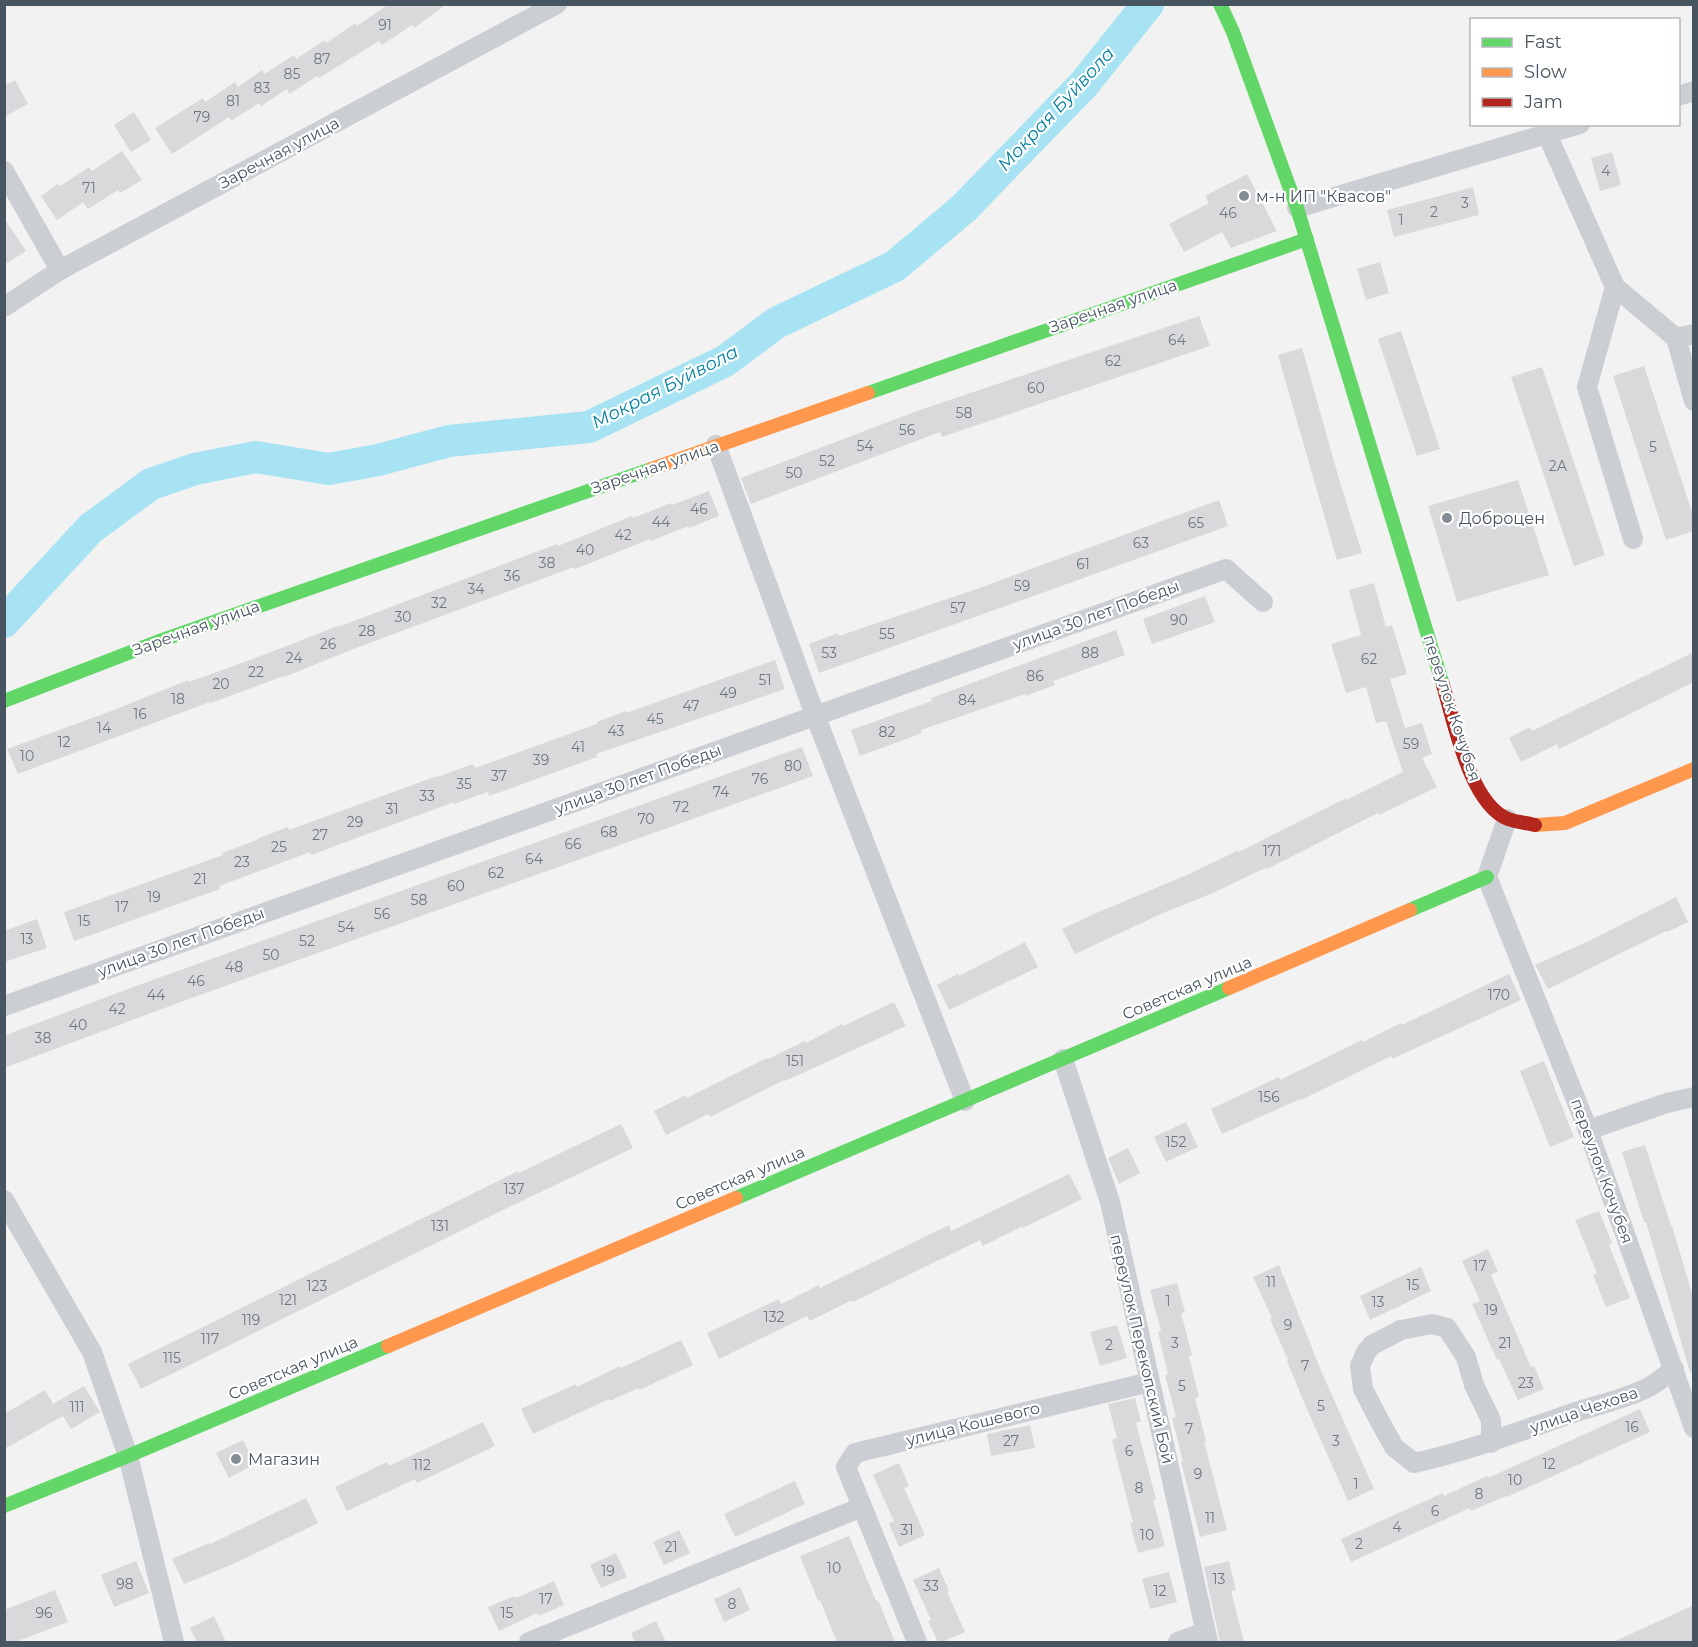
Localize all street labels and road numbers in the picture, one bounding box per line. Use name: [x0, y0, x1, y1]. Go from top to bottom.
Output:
street label: Заречная улица: [216, 113, 342, 193]
street label: Заречная улица: [1047, 275, 1179, 337]
street label: Заречная улица: [589, 436, 721, 498]
street label: улица 30 лет Победы: [1009, 576, 1182, 654]
street label: Заречная улица: [130, 596, 262, 660]
street label: переулок Кочубея: [1419, 632, 1485, 784]
street label: улица 30 лет Победы: [551, 740, 724, 818]
street label: улица 30 лет Победы: [94, 903, 267, 981]
street label: Советская улица: [1119, 952, 1255, 1024]
street label: переулок Кочубея: [1567, 1096, 1637, 1246]
street label: Советская улица: [672, 1142, 808, 1214]
street label: переулок Перекопский Бой: [1106, 1232, 1178, 1466]
street label: Советская улица: [225, 1332, 361, 1404]
street label: улица Чехова: [1527, 1383, 1640, 1438]
street label: улица Кошевого: [903, 1398, 1042, 1450]

